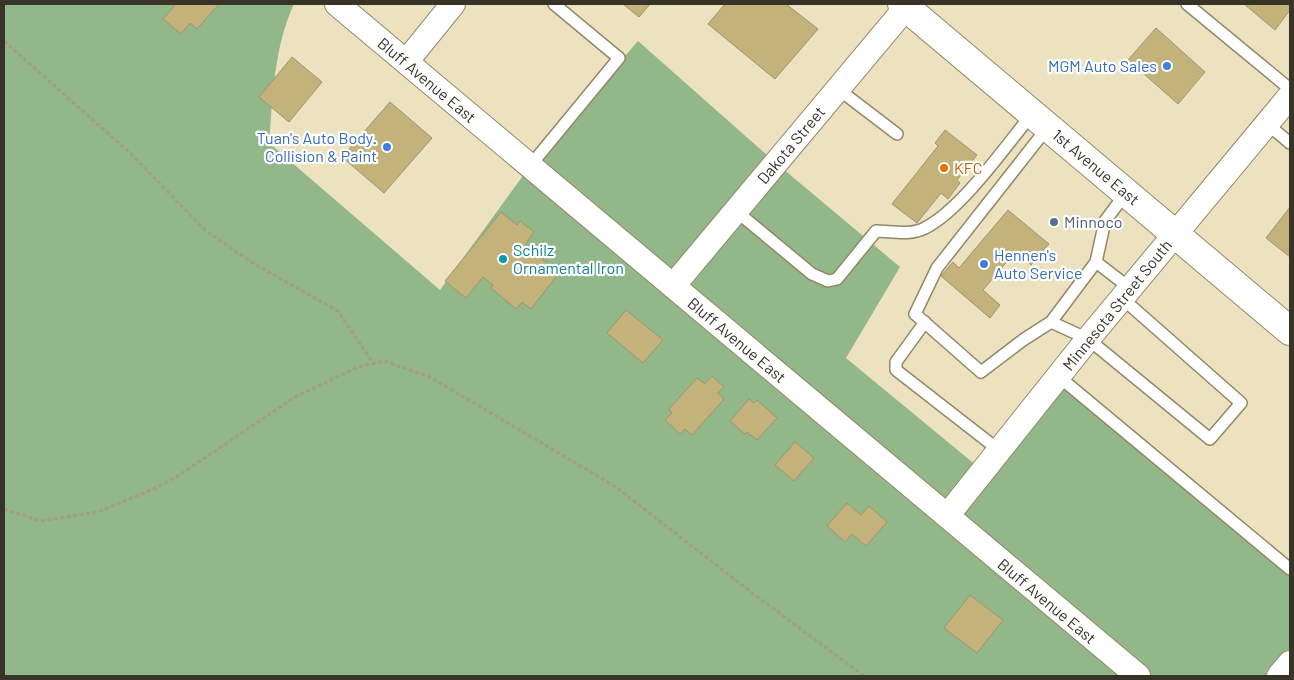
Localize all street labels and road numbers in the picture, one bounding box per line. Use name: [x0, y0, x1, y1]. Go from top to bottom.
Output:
street label: Bluff Avenue East: [374, 33, 480, 126]
street label: Dakota Street: [753, 102, 828, 187]
street label: 1st Avenue East: [1049, 125, 1144, 209]
street label: Minnesota Street South: [1058, 236, 1175, 374]
street label: Bluff Avenue East: [684, 293, 790, 386]
street label: Bluff Avenue East: [994, 554, 1100, 647]

